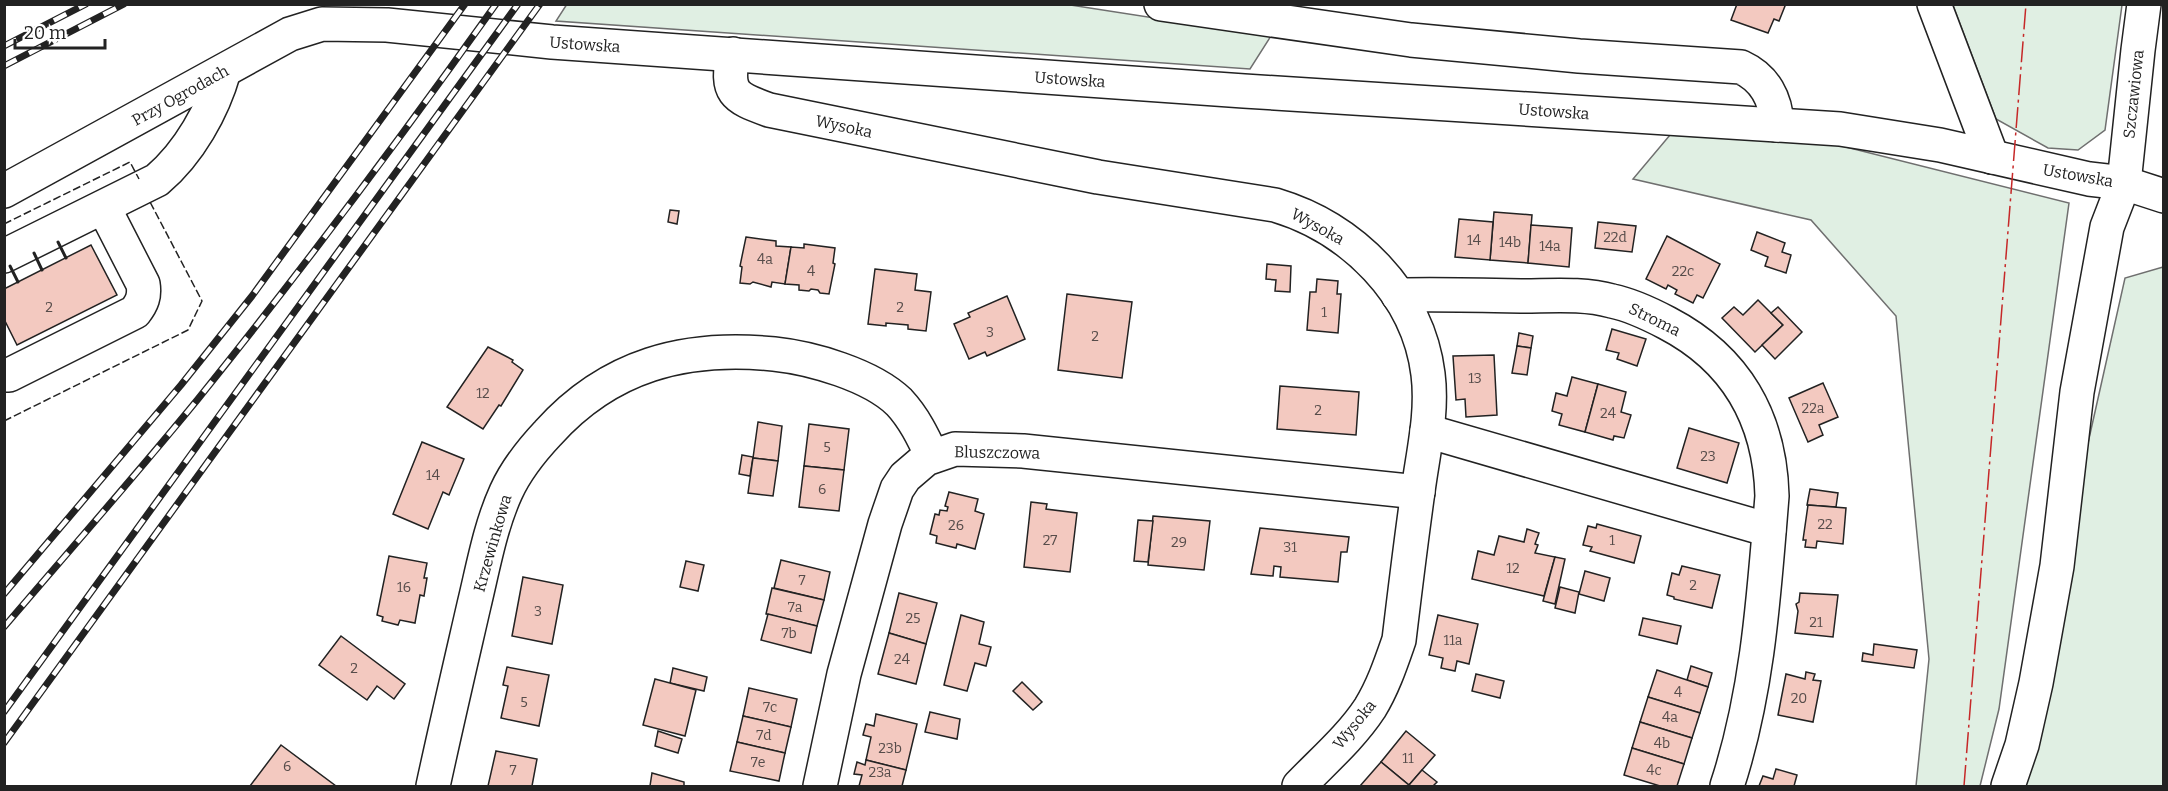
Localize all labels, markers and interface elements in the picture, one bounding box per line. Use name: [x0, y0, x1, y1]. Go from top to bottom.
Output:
scale bar: [15, 12, 105, 50]
text: 20 m: [24, 22, 66, 44]
street label: Ustowska: [549, 33, 621, 56]
street label: Szczawiowa: [2119, 48, 2148, 139]
street label: Przy Ogrodach: [129, 61, 232, 130]
street label: Ustowska: [1034, 68, 1106, 91]
street label: Ustowska: [1518, 100, 1590, 123]
street label: Wysoka: [814, 111, 874, 142]
street label: Ustowska: [2041, 160, 2115, 191]
street label: Wysoka: [1288, 204, 1348, 249]
house number: 22d: [1603, 229, 1627, 246]
house number: 14: [1467, 232, 1481, 249]
house number: 14b: [1499, 234, 1521, 251]
house number: 14a: [1539, 238, 1561, 255]
house number: 4a: [757, 251, 773, 268]
house number: 4: [807, 263, 815, 280]
house number: 22c: [1672, 263, 1694, 280]
house number: 2: [45, 299, 53, 316]
house number: 2: [896, 299, 904, 316]
street label: Stroma: [1626, 299, 1684, 340]
house number: 1: [1321, 304, 1327, 321]
house number: 3: [986, 324, 994, 341]
house number: 2: [1091, 328, 1099, 345]
house number: 13: [1468, 370, 1482, 387]
house number: 12: [476, 385, 490, 402]
house number: 22a: [1802, 400, 1825, 417]
house number: 2: [1314, 402, 1322, 419]
house number: 24: [1600, 405, 1616, 422]
house number: 5: [823, 439, 831, 456]
street label: Bluszczowa: [954, 442, 1040, 463]
house number: 23: [1700, 448, 1716, 465]
house number: 14: [426, 467, 440, 484]
house number: 6: [818, 481, 826, 498]
street label: Krzewinkowa: [469, 492, 516, 594]
house number: 22: [1817, 516, 1833, 533]
house number: 26: [948, 517, 964, 534]
house number: 27: [1043, 532, 1057, 549]
house number: 1: [1609, 532, 1615, 549]
house number: 29: [1171, 534, 1187, 551]
house number: 31: [1283, 539, 1297, 556]
house number: 12: [1506, 560, 1520, 577]
house number: 7: [798, 572, 806, 589]
house number: 2: [1689, 577, 1697, 594]
house number: 16: [397, 579, 411, 596]
house number: 7a: [788, 599, 803, 616]
house number: 3: [534, 603, 542, 620]
house number: 25: [905, 610, 921, 627]
house number: 21: [1809, 614, 1823, 631]
house number: 7b: [781, 625, 797, 642]
house number: 11a: [1443, 632, 1463, 649]
house number: 24: [894, 651, 910, 668]
house number: 2: [350, 660, 358, 677]
house number: 4: [1674, 684, 1682, 701]
house number: 20: [1791, 690, 1807, 707]
house number: 5: [520, 694, 528, 711]
street label: Wysoka: [1329, 696, 1380, 753]
house number: 7c: [763, 699, 777, 716]
house number: 4a: [1662, 709, 1678, 726]
house number: 7d: [756, 727, 772, 744]
house number: 4b: [1654, 735, 1670, 752]
house number: 23b: [878, 740, 902, 757]
house number: 11: [1402, 750, 1414, 767]
house number: 7e: [751, 754, 765, 771]
house number: 6: [283, 758, 291, 775]
house number: 7: [509, 762, 517, 779]
house number: 4c: [1646, 762, 1662, 779]
house number: 23a: [869, 764, 892, 781]

